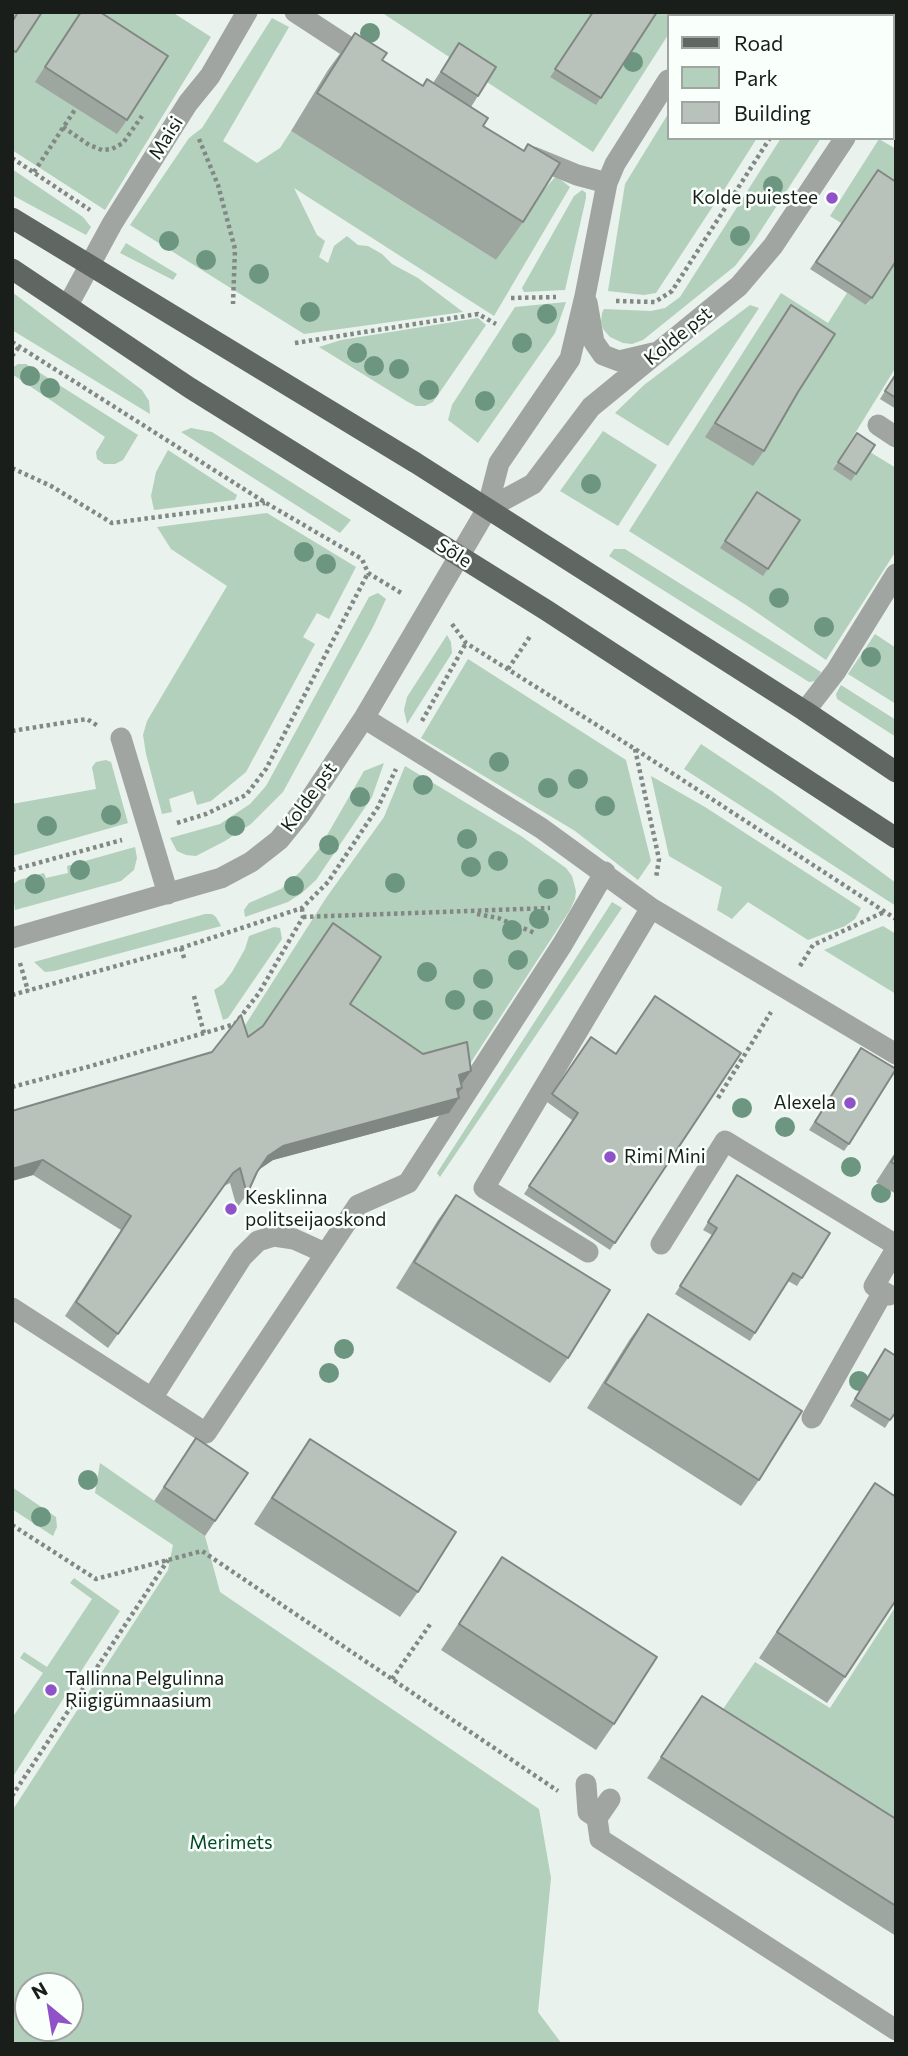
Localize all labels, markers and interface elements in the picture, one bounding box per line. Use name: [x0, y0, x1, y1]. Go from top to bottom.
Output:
legend: [666, 14, 894, 140]
text: Road: [734, 30, 783, 55]
text: Park: [734, 65, 778, 90]
text: Building: [734, 100, 811, 125]
street label: Maisi: [144, 112, 188, 164]
place label: Kolde puiestee: [692, 187, 818, 209]
marker: Kolde puiestee: [824, 190, 840, 206]
street label: Kolde pst: [640, 302, 716, 370]
street label: Sõle: [432, 533, 476, 573]
street label: Kolde pst: [276, 758, 342, 836]
place label: Alexela: [774, 1092, 836, 1114]
marker: Alexela: [842, 1095, 858, 1111]
place label: Rimi Mini: [624, 1146, 706, 1168]
marker: Rimi Mini: [602, 1149, 618, 1165]
place label: Kesklinna politseijaoskond: [245, 1187, 386, 1231]
marker: Kesklinna politseijaoskond: [223, 1201, 239, 1217]
place label: Tallinna Pelgulinna Riigigümnaasium: [65, 1668, 224, 1712]
marker: Tallinna Pelgulinna Riigigümnaasium: [43, 1682, 59, 1698]
park label: Merimets: [189, 1832, 273, 1854]
north arrow: [14, 1972, 84, 2042]
text: N: [27, 1977, 51, 2004]

